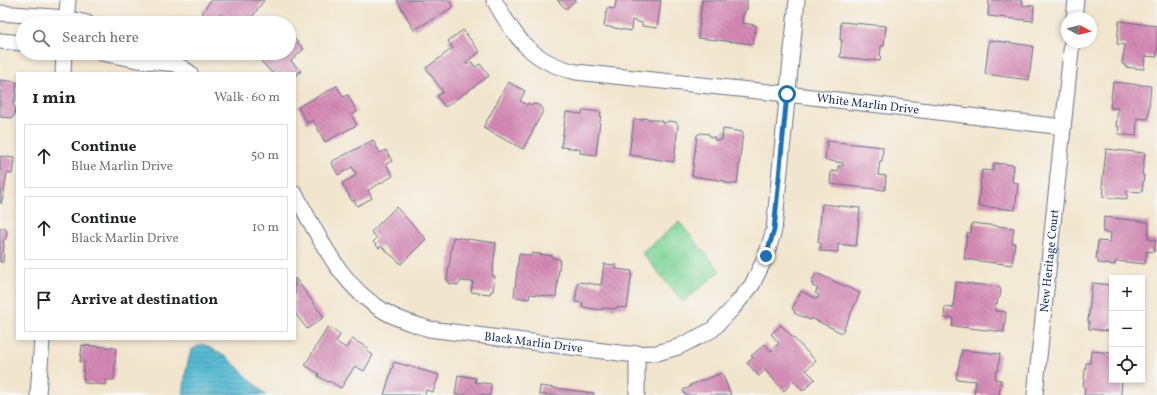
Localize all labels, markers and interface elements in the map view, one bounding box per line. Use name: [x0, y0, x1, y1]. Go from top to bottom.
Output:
north arrow: [1061, 12, 1097, 48]
search box: [16, 16, 296, 60]
icon: search: [30, 27, 52, 49]
text: Search here: [62, 28, 139, 49]
route start: [778, 85, 796, 103]
text: 1 min: [32, 87, 76, 110]
text: Walk · 60 m: [214, 89, 280, 107]
street label: White Marlin Drive: [816, 91, 920, 119]
text: Continue: [71, 137, 136, 158]
icon: ahead: [33, 145, 55, 167]
text: 50 m: [251, 147, 279, 165]
text: Blue Marlin Drive: [71, 158, 173, 176]
street label: New Heritage Court: [1037, 208, 1063, 313]
text: Continue: [71, 209, 136, 230]
icon: ahead: [33, 217, 55, 239]
text: 10 m: [252, 219, 279, 237]
text: Black Marlin Drive: [71, 230, 179, 248]
route end: [757, 247, 775, 265]
map controls: [1109, 275, 1145, 383]
button: +: [1109, 275, 1145, 311]
icon: arrive: [33, 289, 55, 311]
text: Arrive at destination: [71, 290, 218, 311]
button: −: [1109, 311, 1145, 347]
street label: Black Marlin Drive: [483, 329, 584, 357]
button: locate: [1109, 347, 1145, 383]

